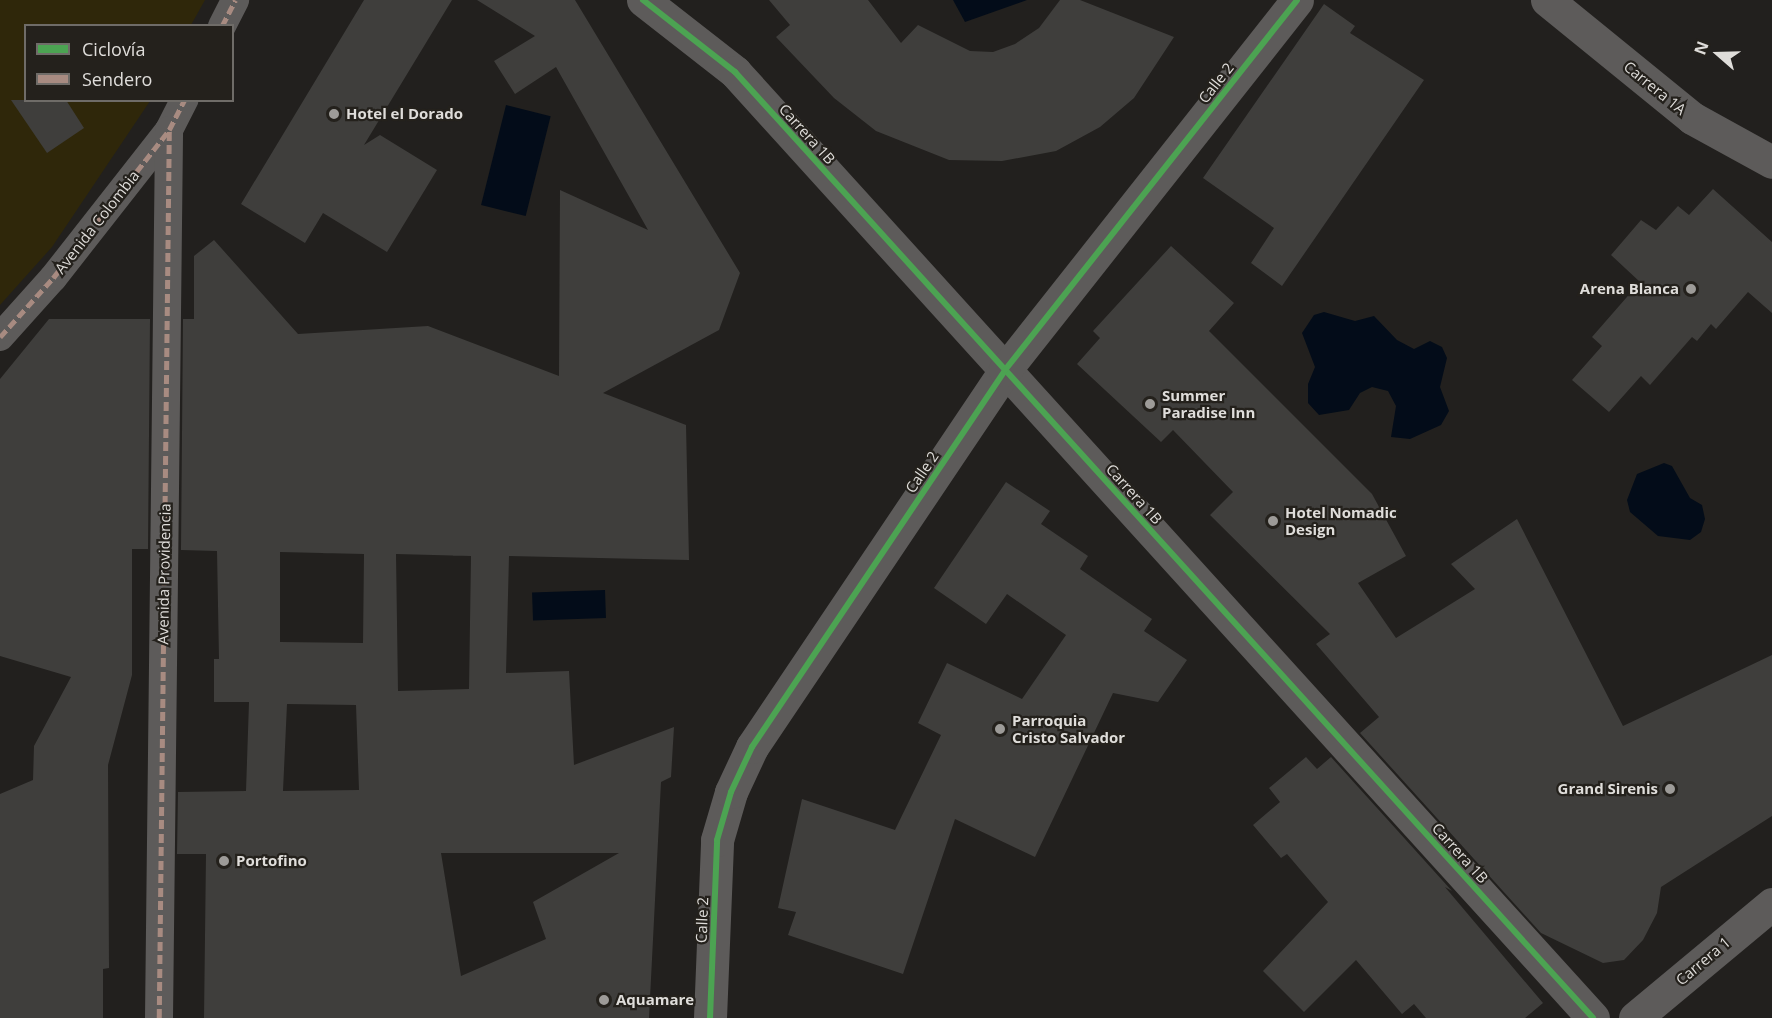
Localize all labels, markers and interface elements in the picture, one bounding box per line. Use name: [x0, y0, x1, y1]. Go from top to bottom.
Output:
legend: [24, 24, 234, 102]
north arrow: [1688, 24, 1748, 84]
text: Ciclovía: [82, 37, 145, 61]
text: N: [1689, 38, 1714, 58]
street label: Carrera 1A: [1620, 57, 1690, 119]
street label: Calle 2: [1195, 59, 1237, 107]
text: Sendero: [82, 67, 152, 91]
street label: Carrera 1B: [775, 100, 839, 168]
place label: Hotel el Dorado: [346, 105, 463, 123]
marker: Hotel el Dorado: [327, 107, 341, 121]
street label: Avenida Colombia: [51, 167, 143, 277]
place label: Arena Blanca: [1580, 280, 1679, 298]
marker: Arena Blanca: [1684, 282, 1698, 296]
place label: Summer Paradise Inn: [1162, 386, 1255, 421]
marker: Summer Paradise Inn: [1143, 397, 1157, 411]
street label: Calle 2: [902, 448, 942, 496]
street label: Carrera 1B: [1102, 460, 1166, 528]
street label: Avenida Providencia: [154, 503, 174, 645]
place label: Hotel Nomadic Design: [1285, 503, 1397, 538]
marker: Hotel Nomadic Design: [1266, 514, 1280, 528]
place label: Parroquia Cristo Salvador: [1012, 711, 1125, 746]
marker: Parroquia Cristo Salvador: [993, 722, 1007, 736]
place label: Grand Sirenis: [1558, 780, 1658, 798]
marker: Grand Sirenis: [1663, 782, 1677, 796]
street label: Carrera 1B: [1428, 819, 1492, 887]
place label: Portofino: [236, 852, 307, 870]
marker: Portofino: [217, 854, 231, 868]
street label: Calle 2: [692, 897, 712, 943]
street label: Carrera 1: [1672, 933, 1734, 989]
place label: Aquamare: [616, 991, 694, 1009]
marker: Aquamare: [597, 993, 611, 1007]

